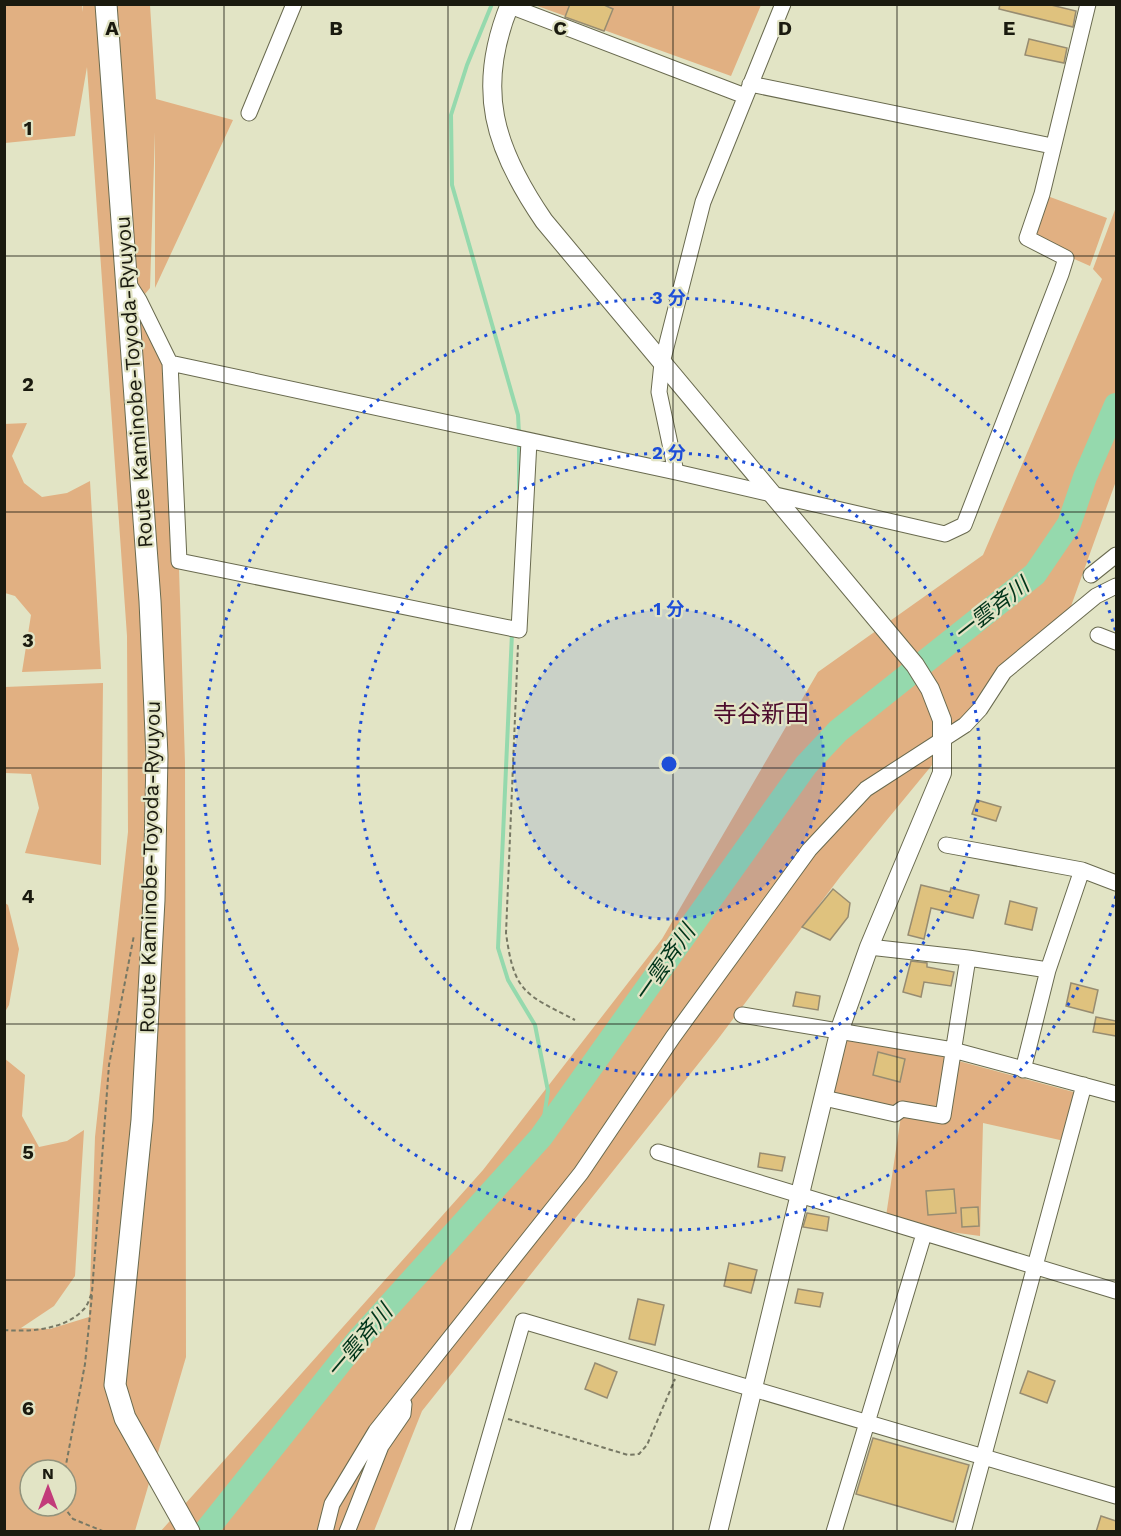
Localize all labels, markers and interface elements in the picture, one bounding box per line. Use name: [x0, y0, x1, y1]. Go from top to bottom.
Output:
text: A: [105, 16, 119, 40]
text: B: [329, 16, 343, 40]
text: C: [553, 16, 567, 40]
text: D: [778, 16, 792, 40]
text: E: [1003, 16, 1015, 40]
text: 1: [24, 116, 32, 140]
street label: Route Kaminobe-Toyoda-Ryuyou: [109, 215, 158, 549]
text: 3 分: [652, 287, 686, 308]
text: 2: [22, 372, 34, 396]
text: 2 分: [652, 442, 686, 463]
water label: 一雲斉川: [949, 571, 1035, 646]
text: 1 分: [654, 598, 684, 619]
text: 3: [22, 628, 34, 652]
street label: Route Kaminobe-Toyoda-Ryuyou: [134, 700, 165, 1034]
district label: 寺谷新田: [713, 700, 809, 728]
centre of rings: [659, 754, 679, 774]
text: 4: [22, 884, 35, 908]
water label: 一雲斉川: [629, 918, 701, 1007]
text: 5: [22, 1140, 34, 1164]
water label: 一雲斉川: [322, 1298, 399, 1383]
text: 6: [22, 1396, 34, 1420]
north arrow: [18, 1458, 78, 1518]
text: N: [42, 1464, 54, 1483]

